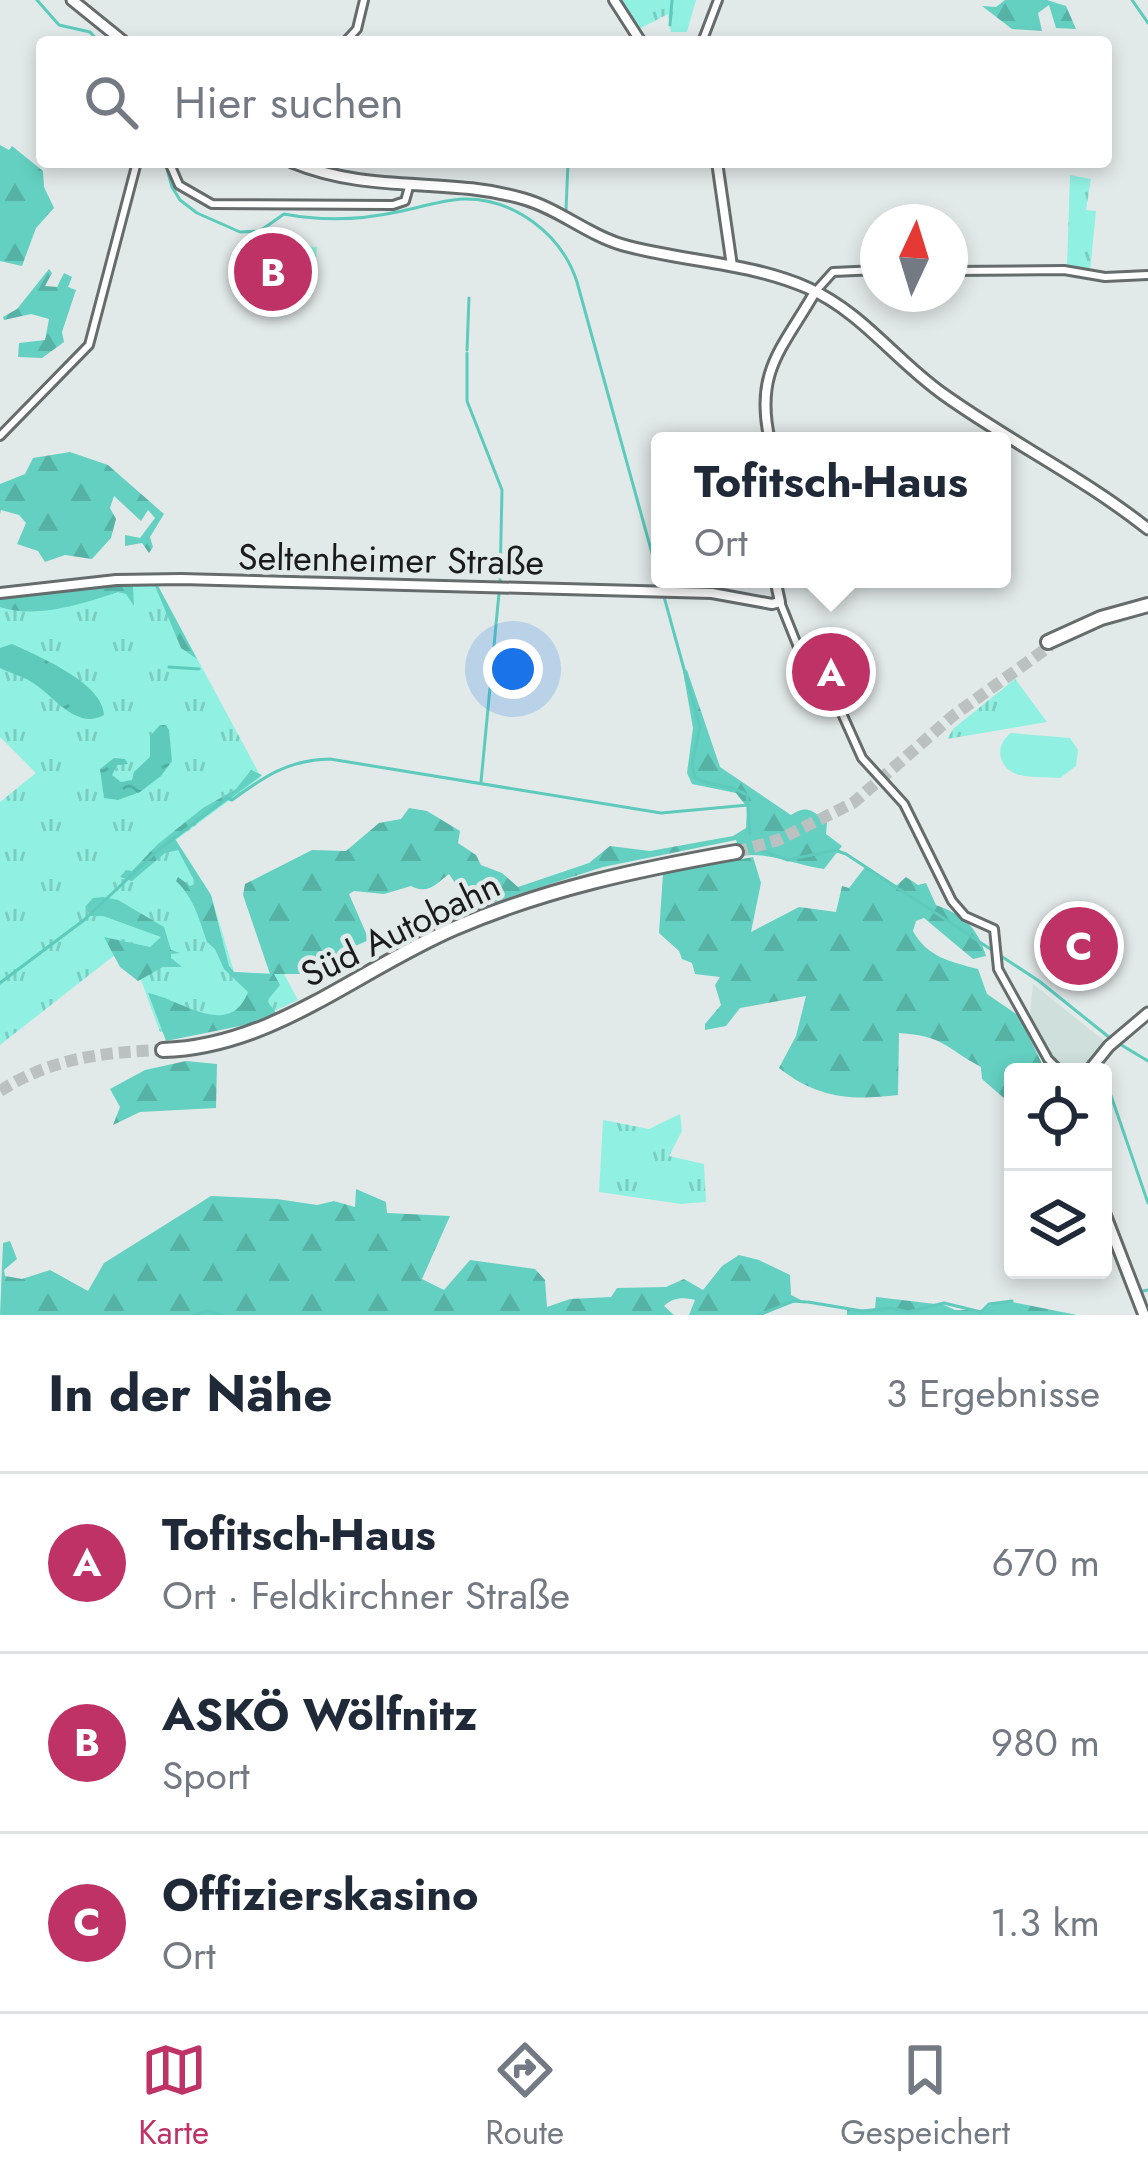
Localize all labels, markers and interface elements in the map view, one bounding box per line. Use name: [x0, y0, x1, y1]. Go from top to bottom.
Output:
search box: [36, 36, 1112, 168]
icon: search: [78, 69, 144, 135]
text: Hier suchen: [174, 70, 404, 135]
north arrow: [860, 204, 968, 312]
pin: B: [234, 227, 312, 317]
popup: [651, 432, 1011, 588]
text: Tofitsch-Haus: [694, 449, 968, 514]
text: Ort: [694, 514, 748, 571]
street label: Seltenheimer Straße: [238, 530, 544, 588]
pin: A: [792, 627, 870, 717]
your location: [483, 639, 543, 699]
street label: Süd Autobahn: [292, 858, 508, 1000]
pin: C: [1040, 901, 1118, 991]
map controls: [1004, 1063, 1112, 1279]
button: locate: [1004, 1063, 1112, 1171]
button: layers: [1004, 1171, 1112, 1279]
text: In der Nähe: [48, 1356, 332, 1430]
text: 3 Ergebnisse: [886, 1365, 1100, 1422]
text: Tofitsch-Haus: [162, 1502, 436, 1567]
text: A: [73, 1534, 101, 1591]
text: 670 m: [992, 1534, 1100, 1591]
text: Ort · Feldkirchner Straße: [162, 1567, 570, 1624]
text: ASKÖ Wölfnitz: [162, 1682, 477, 1747]
text: B: [74, 1714, 100, 1771]
text: 980 m: [991, 1714, 1100, 1771]
text: Sport: [162, 1747, 250, 1804]
text: Offizierskasino: [162, 1862, 479, 1927]
text: C: [73, 1894, 101, 1951]
text: 1.3 km: [990, 1894, 1100, 1951]
text: Ort: [162, 1927, 216, 1984]
tab: Karte: [138, 2037, 209, 2156]
tab: Route: [485, 2037, 564, 2156]
tab: Gespeichert: [840, 2037, 1010, 2156]

